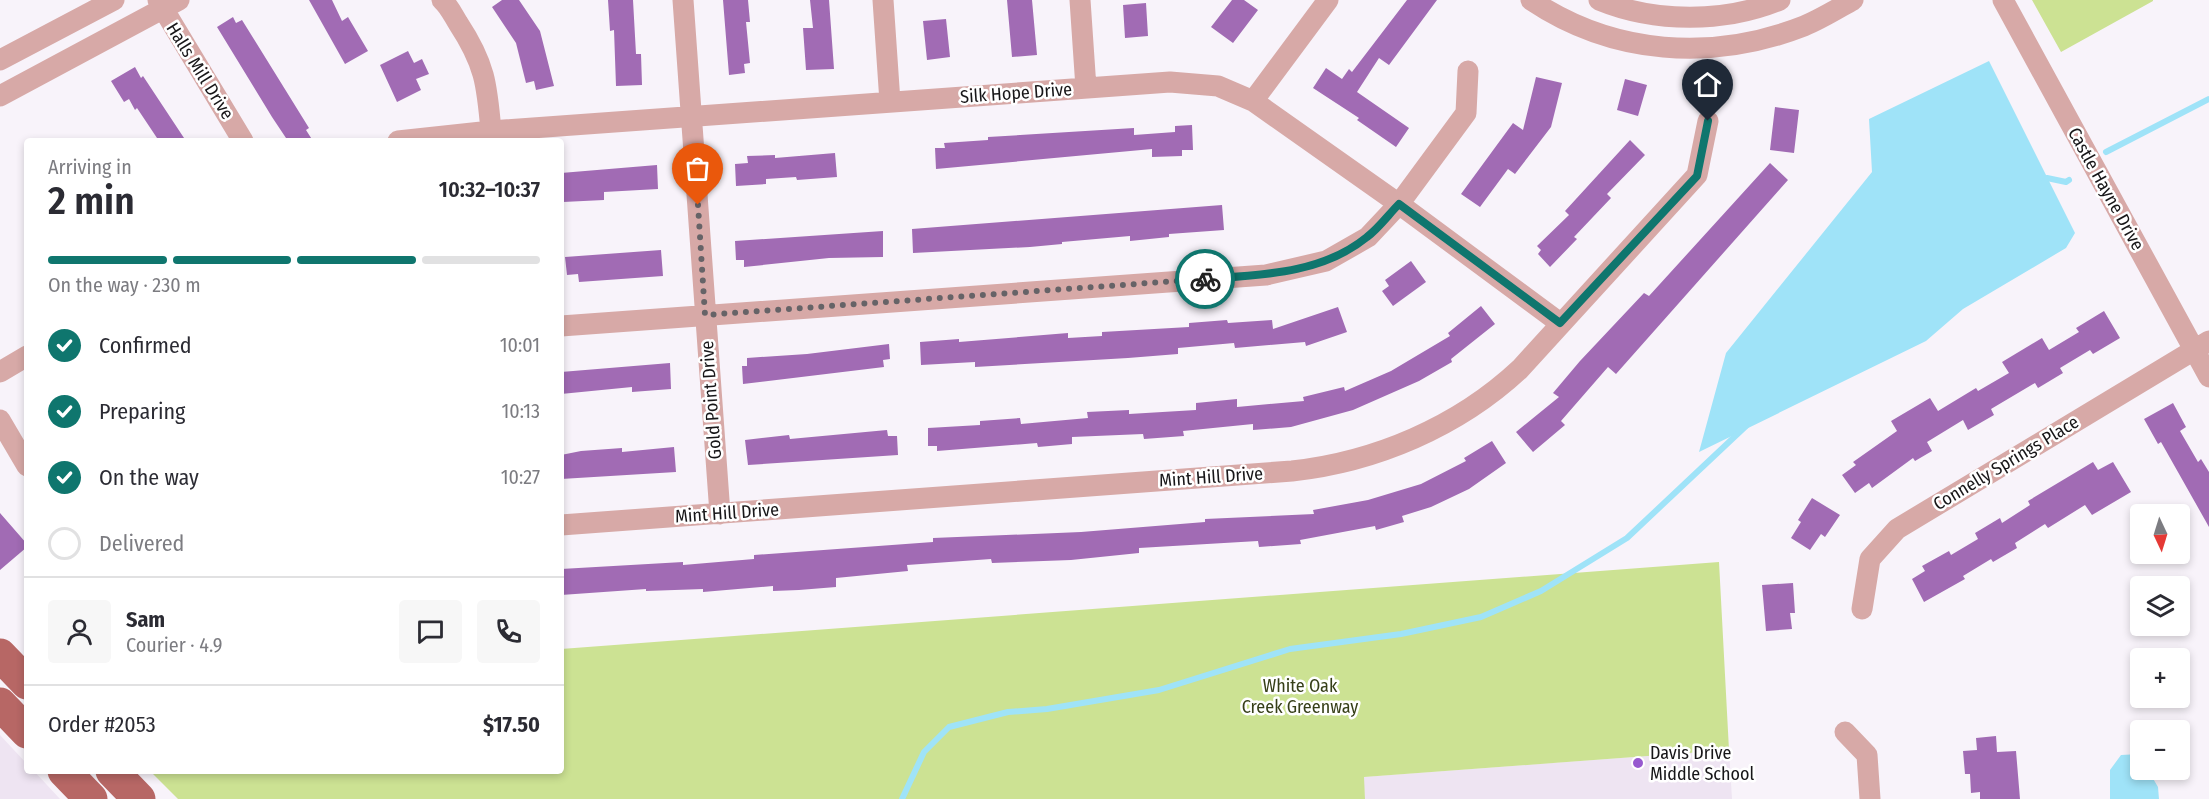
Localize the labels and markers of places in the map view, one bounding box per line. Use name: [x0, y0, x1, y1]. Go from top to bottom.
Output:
pin: [1682, 59, 1733, 121]
pin: [672, 143, 723, 205]
place label: Davis Drive Middle School: [1650, 742, 1754, 785]
marker: Davis Drive Middle School: [1631, 756, 1645, 770]

